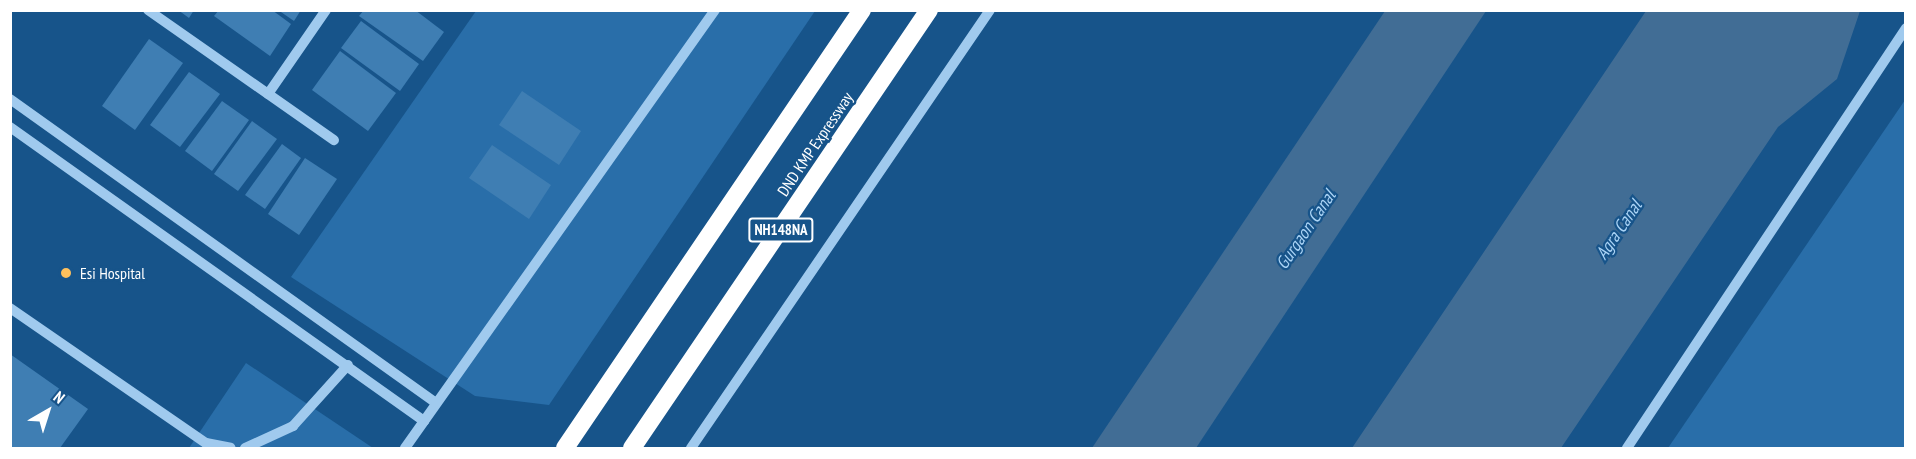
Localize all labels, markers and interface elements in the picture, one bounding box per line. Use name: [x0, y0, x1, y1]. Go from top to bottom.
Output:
street label: DND KMP Expressway: [773, 88, 857, 200]
water label: Gurgaon Canal: [1272, 186, 1340, 274]
water label: Agra Canal: [1591, 196, 1647, 264]
road number: NH148NA: [748, 218, 814, 242]
place label: Esi Hospital: [80, 263, 145, 283]
marker: Esi Hospital: [57, 264, 75, 282]
north arrow: [18, 381, 78, 441]
text: N: [50, 387, 69, 407]

